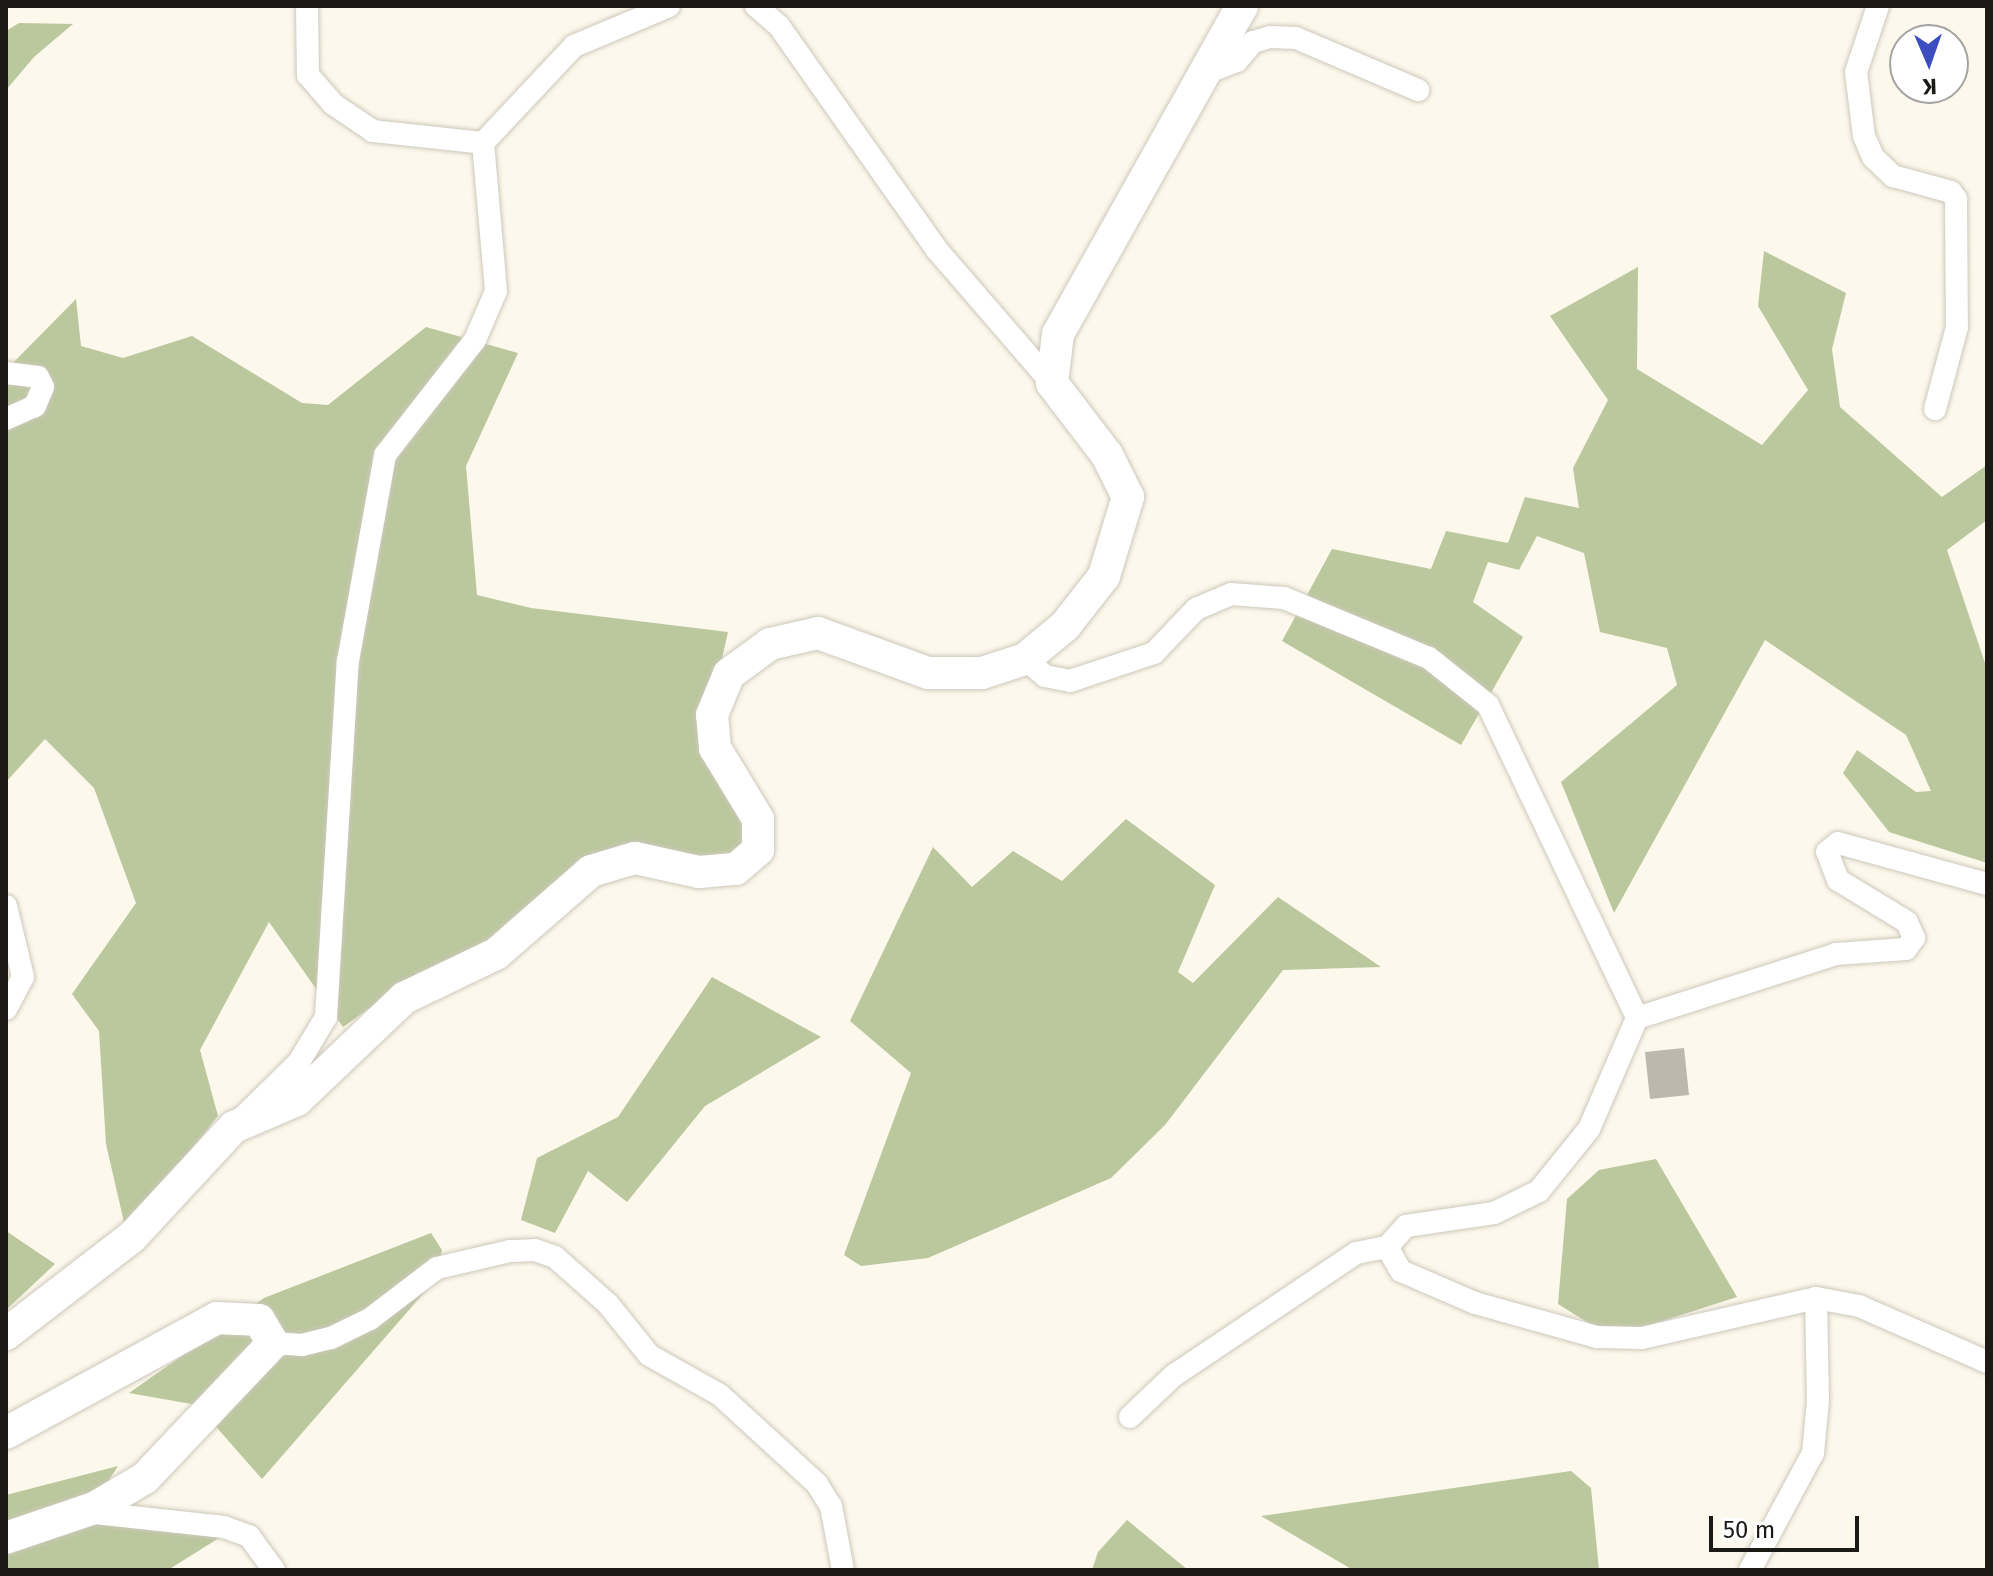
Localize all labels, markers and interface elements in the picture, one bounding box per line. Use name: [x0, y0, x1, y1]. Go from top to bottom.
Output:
north arrow: [1889, 24, 1969, 104]
text: K: [1922, 73, 1937, 100]
scale bar: [1713, 1500, 1863, 1550]
text: 50 m: [1723, 1516, 1775, 1544]

